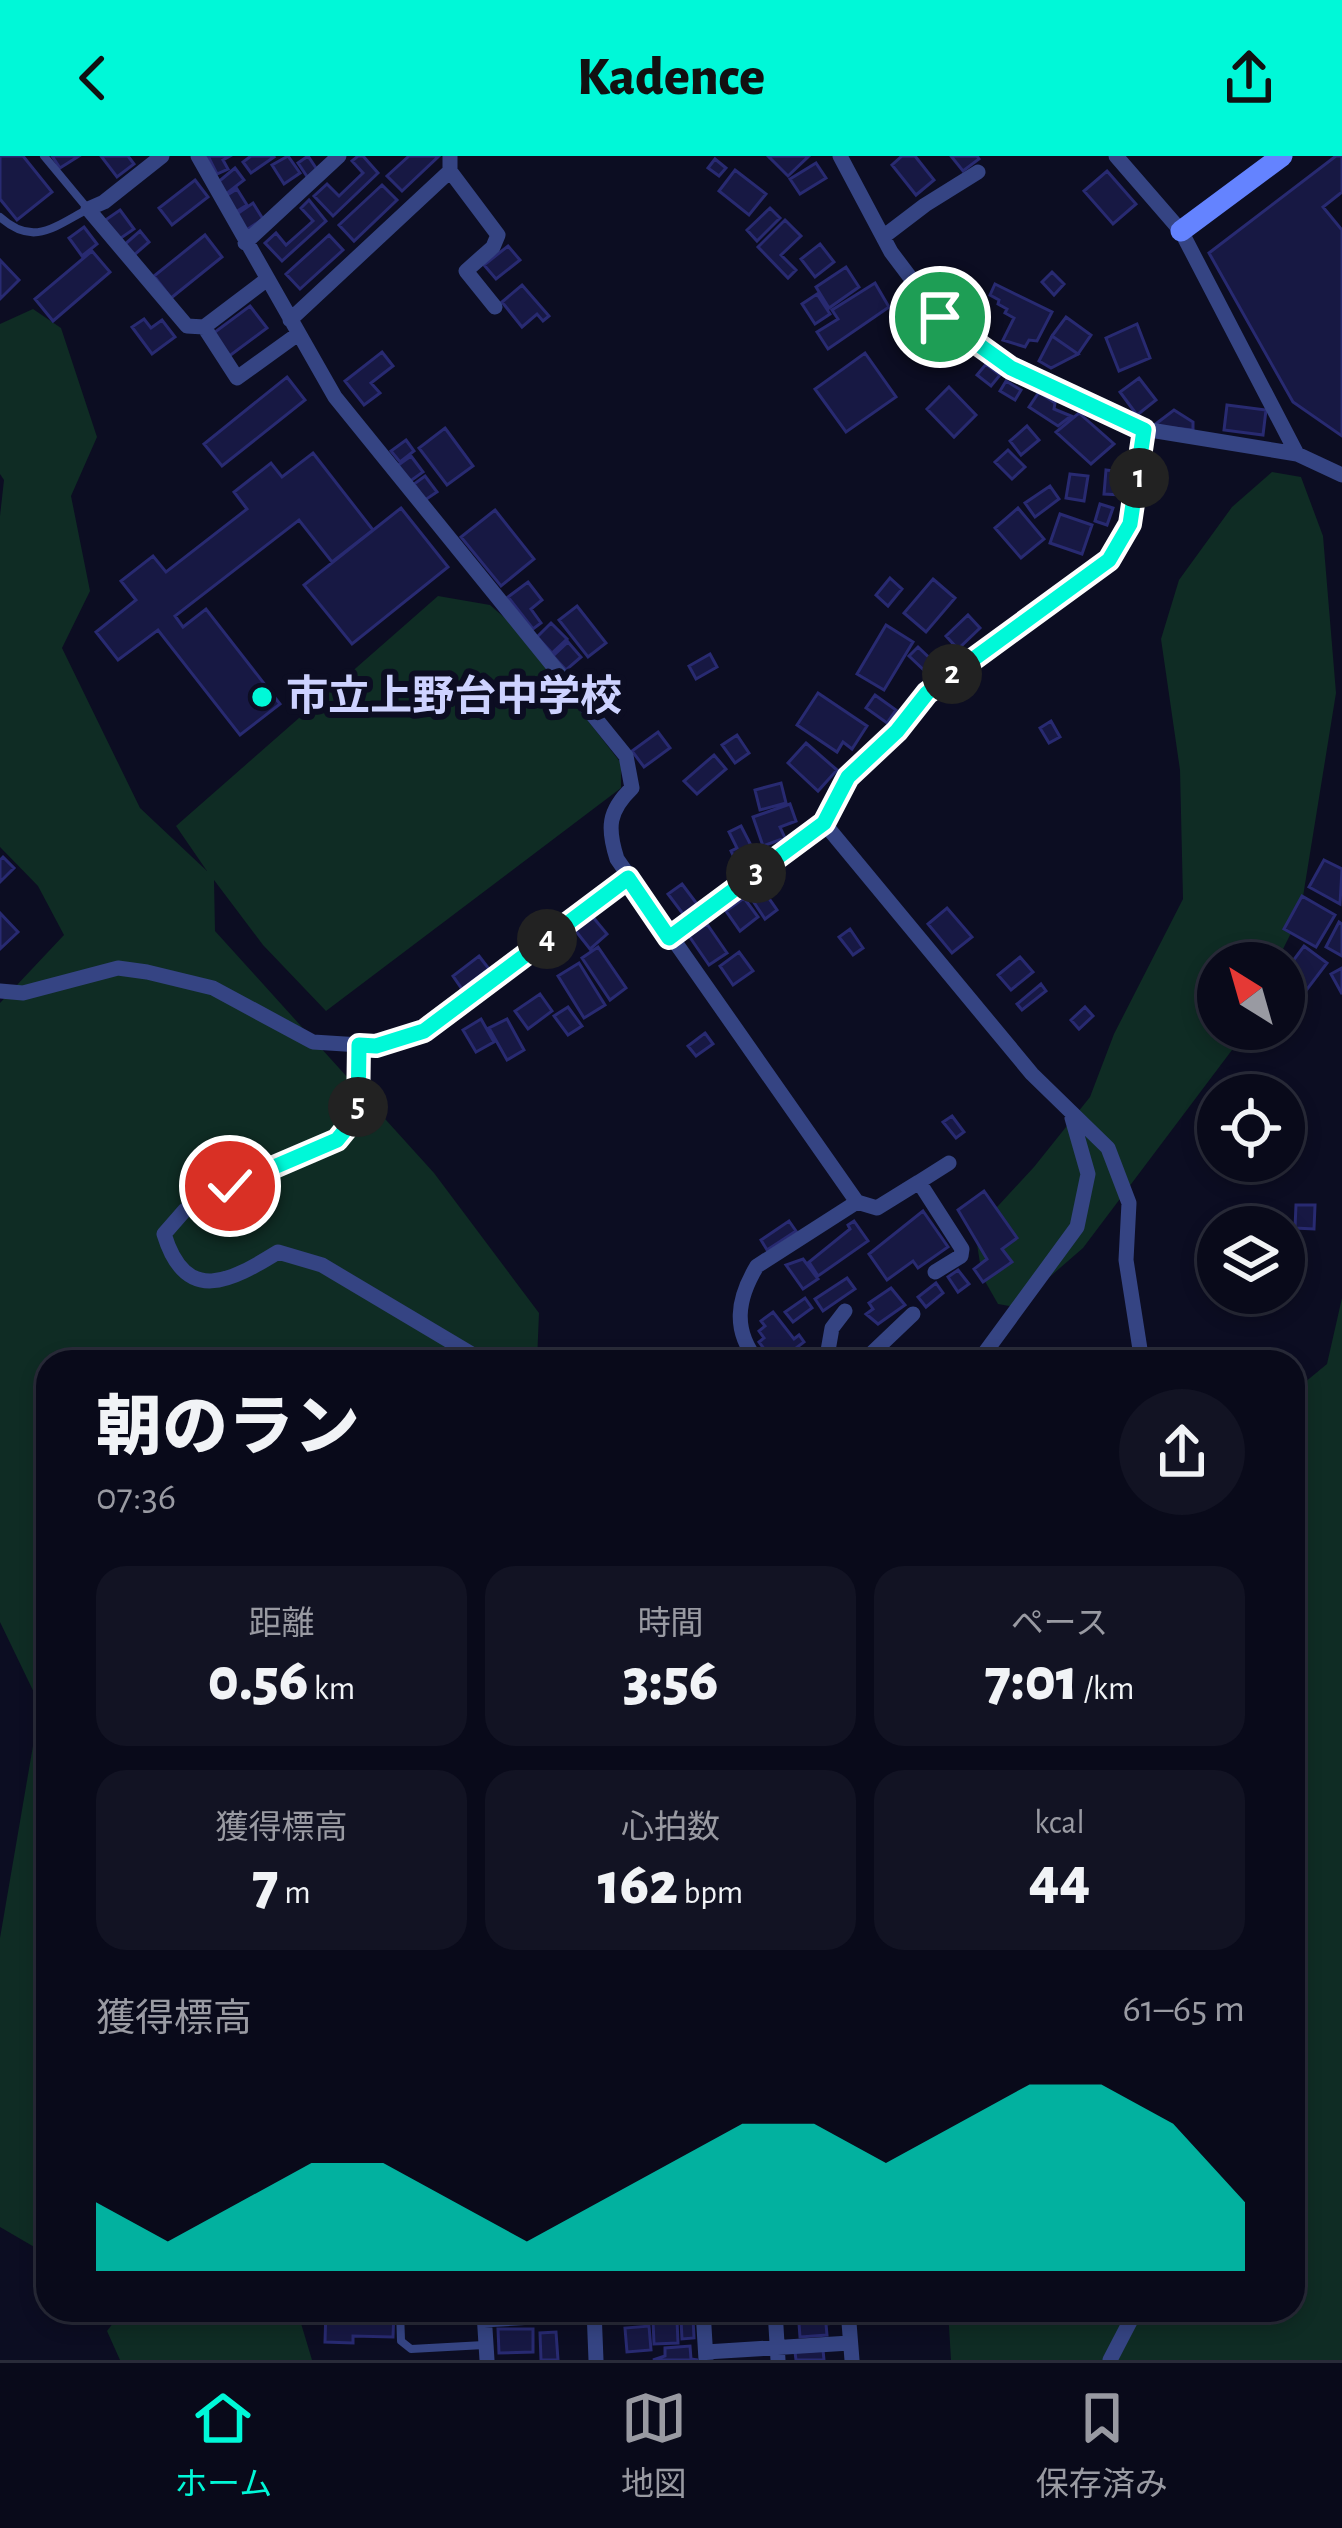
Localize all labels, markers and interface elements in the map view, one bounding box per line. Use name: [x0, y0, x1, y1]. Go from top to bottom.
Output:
icon: back: [60, 45, 126, 111]
icon: share: [1216, 45, 1282, 111]
text: Kadence: [577, 51, 765, 105]
pin: [889, 266, 991, 368]
icon: arrive: [907, 284, 973, 350]
pin: 1: [1109, 448, 1169, 508]
text: 1: [1133, 461, 1145, 494]
pin: 2: [922, 644, 982, 704]
text: 2: [944, 657, 960, 690]
place label: 市立上野台中学校: [286, 674, 622, 718]
marker: 市立上野台中学校: [249, 684, 275, 710]
pin: 3: [726, 843, 786, 903]
text: 3: [749, 856, 763, 889]
pin: 4: [517, 909, 577, 969]
text: 4: [539, 922, 555, 955]
north arrow: [1197, 942, 1305, 1050]
map controls: [1197, 942, 1305, 1314]
button: locate: [1197, 1074, 1305, 1182]
pin: 5: [328, 1077, 388, 1137]
text: 5: [351, 1090, 365, 1123]
pin: [179, 1135, 281, 1237]
icon: check: [197, 1153, 263, 1219]
button: layers: [1197, 1206, 1305, 1314]
button: share: [1119, 1389, 1245, 1515]
text: 朝のラン: [96, 1396, 360, 1462]
text: 07:36: [96, 1478, 176, 1517]
text: 距離: [249, 1608, 315, 1641]
text: 時間: [638, 1608, 704, 1641]
text: ペース: [1011, 1608, 1108, 1641]
text: 0.56: [208, 1651, 308, 1711]
text: 3:56: [623, 1651, 718, 1711]
text: 7:01: [985, 1651, 1078, 1711]
text: km: [308, 1673, 355, 1706]
text: /km: [1078, 1673, 1134, 1706]
text: kcal: [1034, 1807, 1085, 1840]
text: 獲得標高: [216, 1812, 348, 1845]
text: 心拍数: [621, 1812, 720, 1845]
text: 44: [1029, 1850, 1090, 1910]
text: 7: [252, 1855, 279, 1915]
text: 162: [598, 1855, 678, 1915]
text: m: [279, 1877, 311, 1910]
text: bpm: [678, 1877, 743, 1910]
text: 61–65 m: [1122, 1990, 1245, 2029]
text: 獲得標高: [96, 2000, 252, 2039]
tab: ホーム: [174, 2385, 272, 2506]
tab: 地図: [621, 2385, 687, 2506]
tab: 保存済み: [1036, 2385, 1168, 2506]

